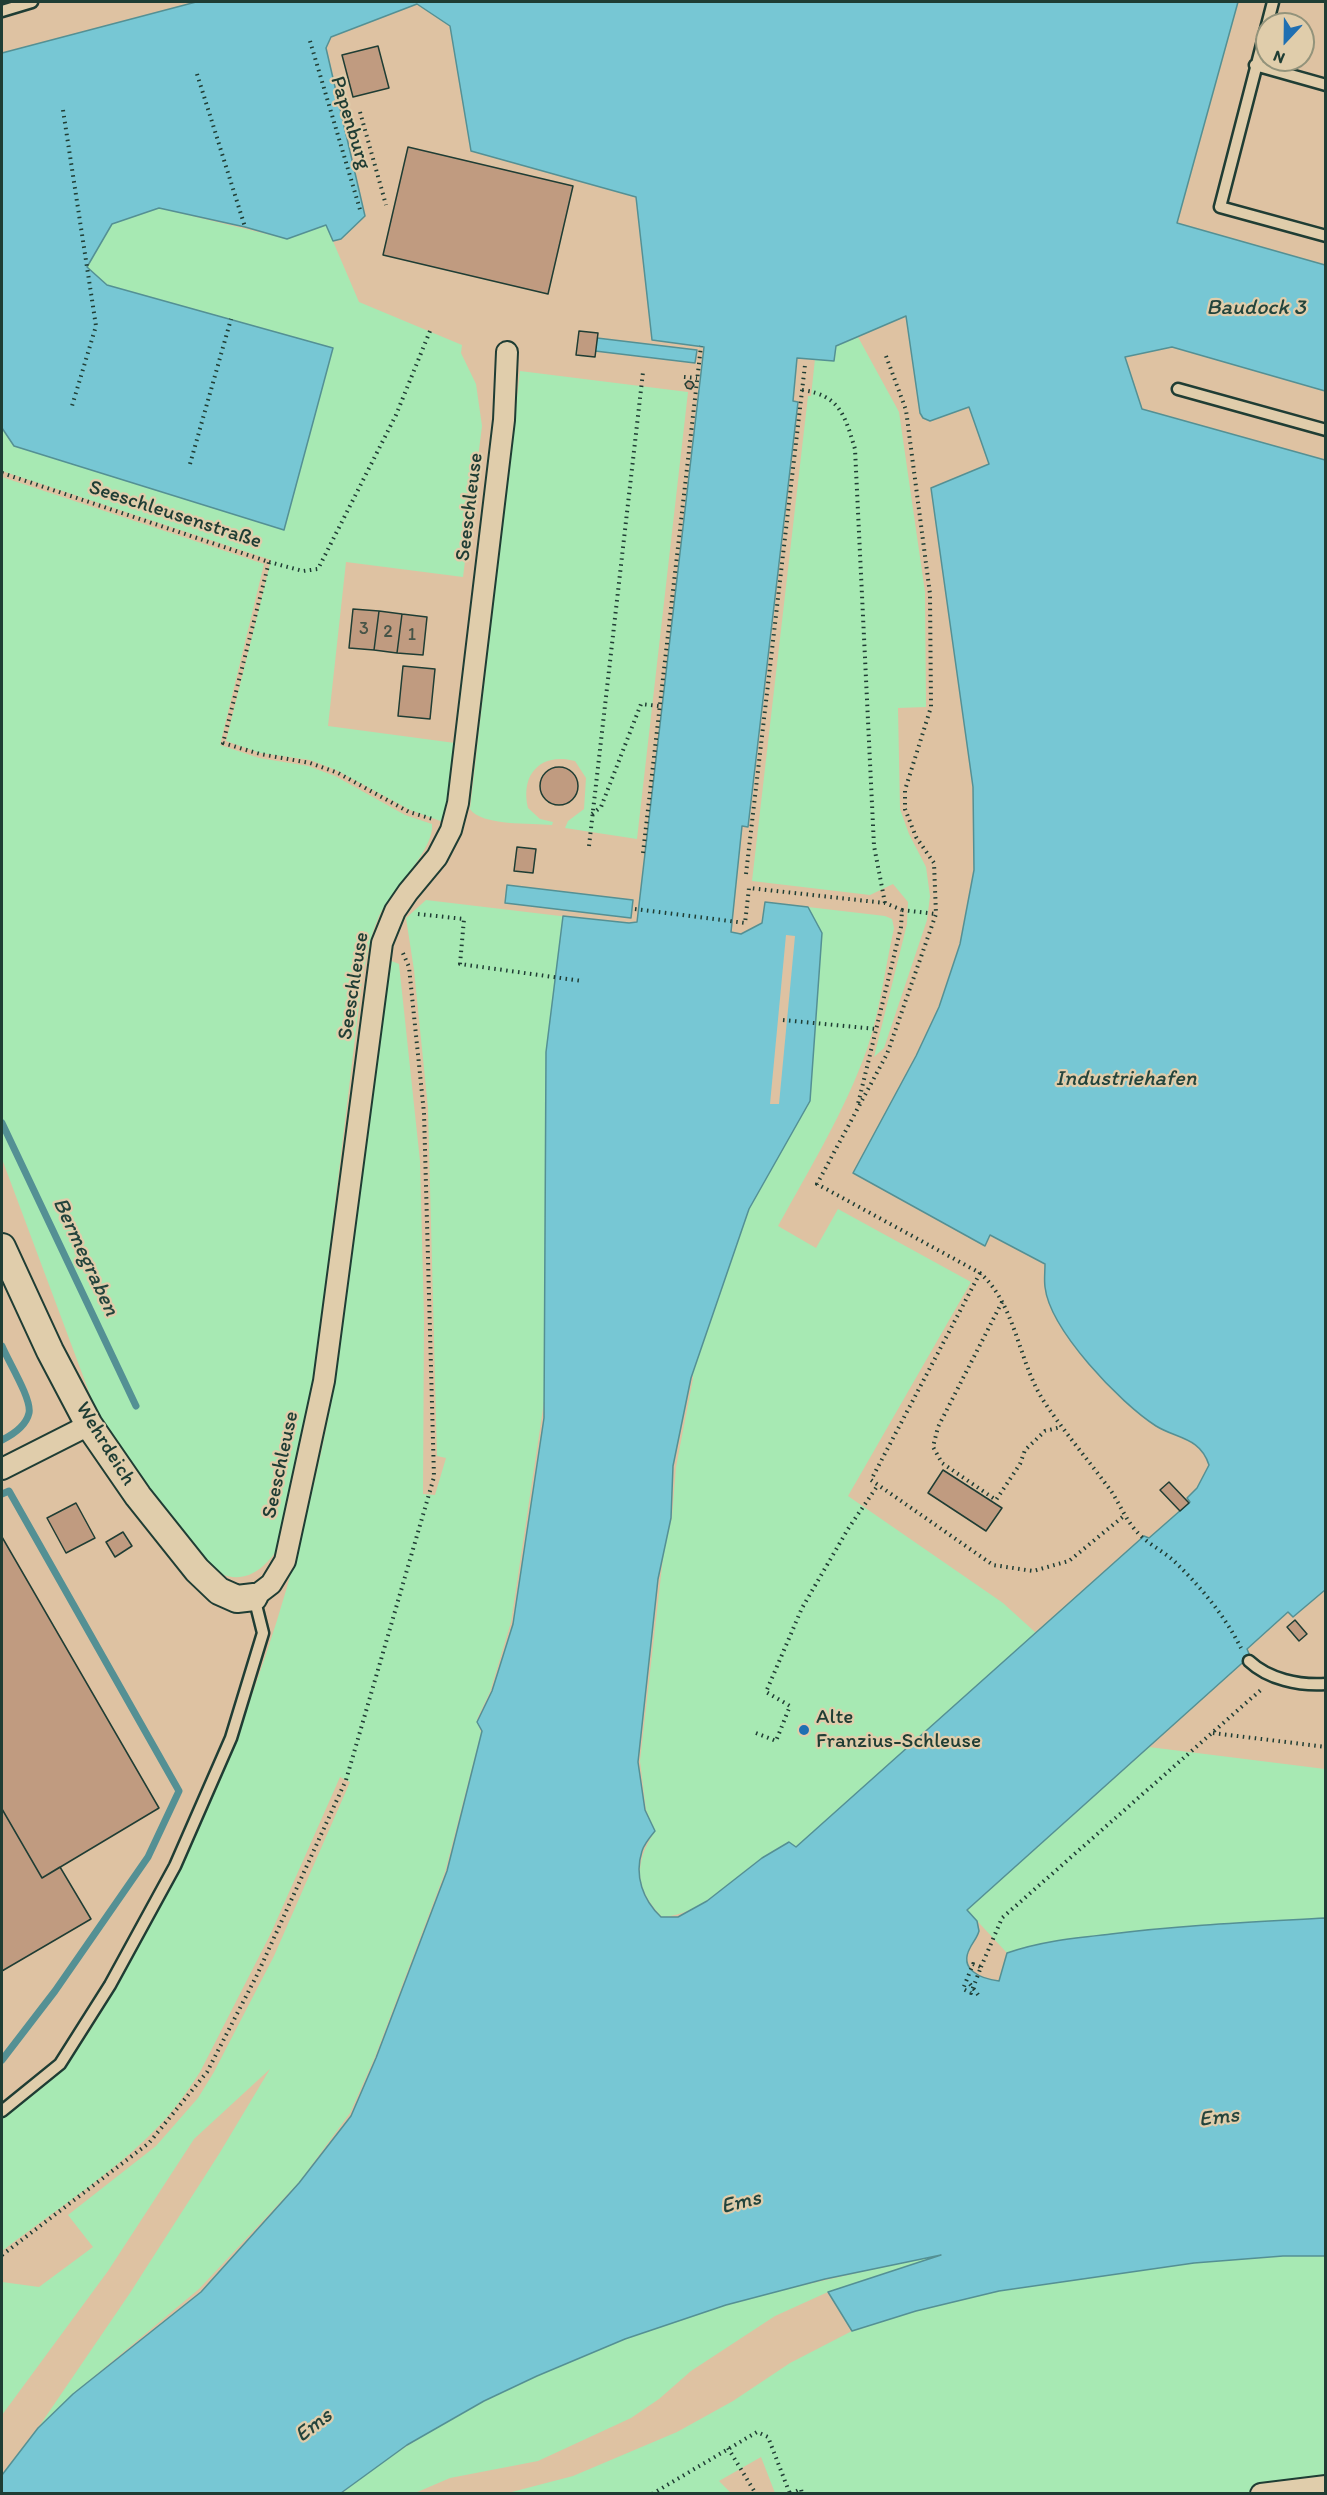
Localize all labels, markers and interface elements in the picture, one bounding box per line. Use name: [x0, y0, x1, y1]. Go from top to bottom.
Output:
north arrow: [1255, 12, 1315, 72]
text: N: [1270, 46, 1287, 68]
street label: Papenburg: [324, 73, 376, 173]
water label: Baudock 3: [1206, 295, 1306, 321]
street label: Seeschleuse: [451, 451, 489, 563]
street label: Seeschleusenstraße: [85, 475, 265, 555]
house number: 3: [359, 618, 369, 640]
house number: 2: [383, 621, 393, 643]
house number: 1: [408, 624, 416, 646]
street label: Seeschleuse: [333, 930, 375, 1042]
water label: Industriehafen: [1056, 1066, 1196, 1092]
water label: Bermegraben: [46, 1194, 124, 1320]
street label: Wehrdeich: [69, 1398, 141, 1490]
street label: Seeschleuse: [257, 1409, 305, 1521]
place label: Alte Franzius-Schleuse: [816, 1705, 981, 1755]
marker: Alte Franzius-Schleuse: [797, 1723, 811, 1737]
water label: Ems: [1197, 2102, 1241, 2134]
water label: Ems: [718, 2185, 764, 2221]
water label: Ems: [290, 2403, 338, 2449]

